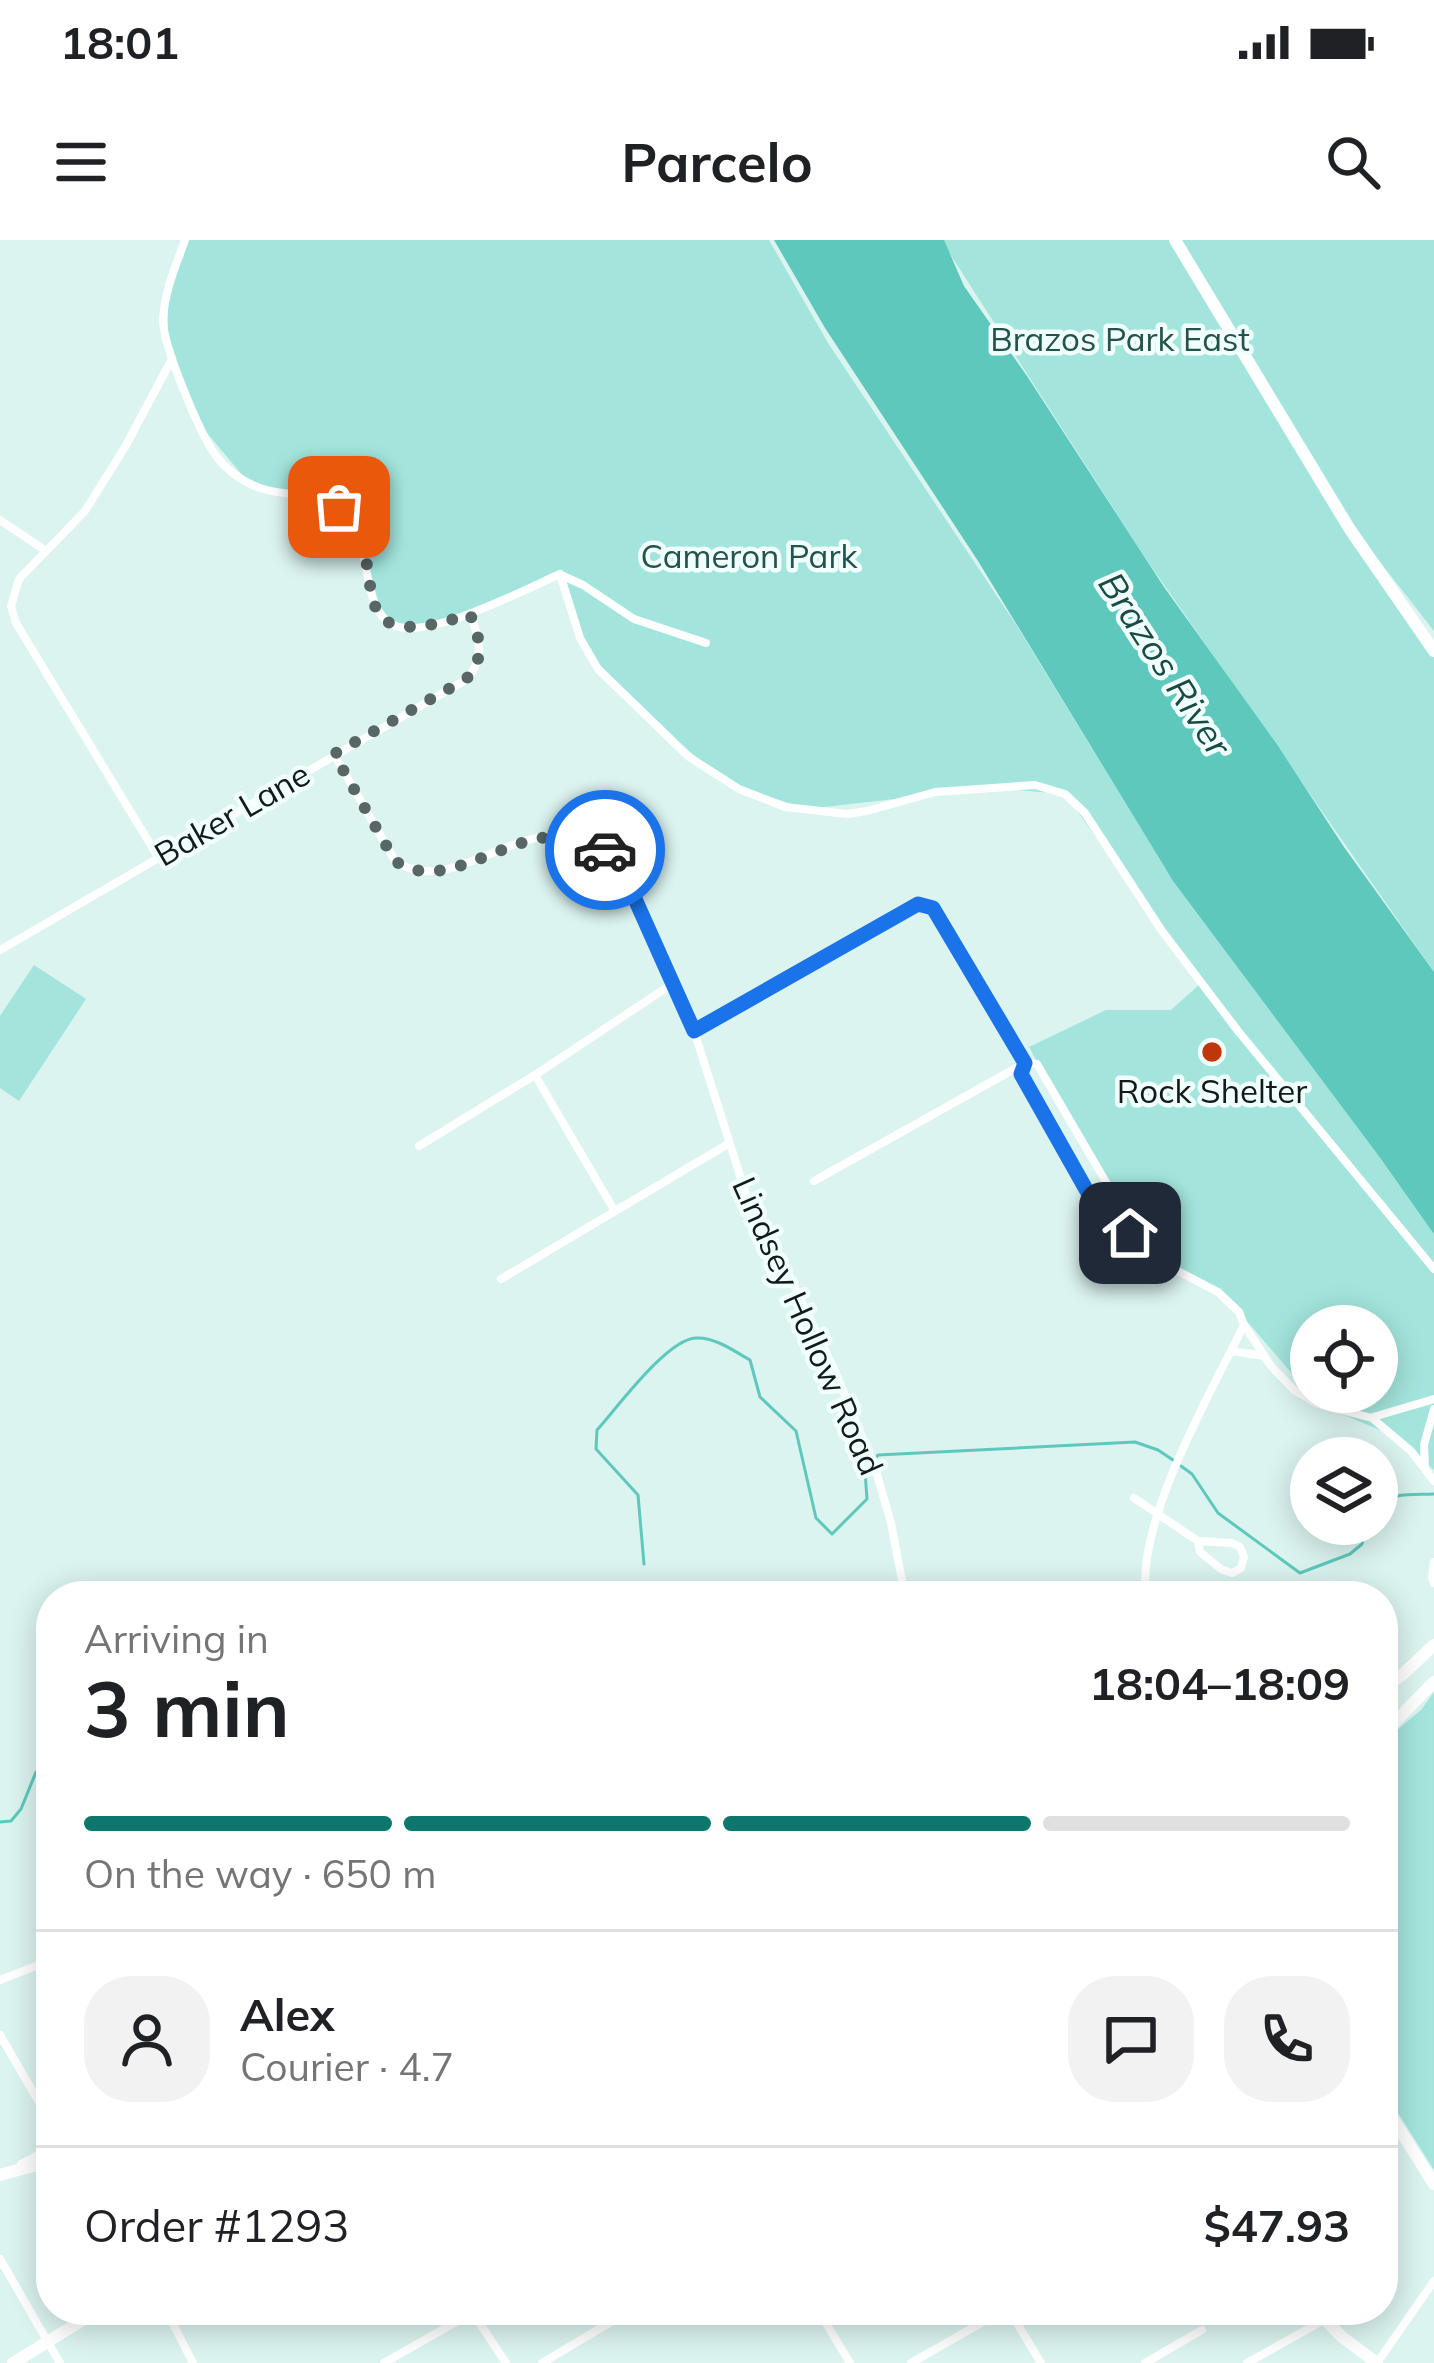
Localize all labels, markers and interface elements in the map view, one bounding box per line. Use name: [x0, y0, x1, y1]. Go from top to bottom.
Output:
text: 18:01: [60, 14, 179, 70]
text: Parcelo: [621, 128, 813, 196]
icon: menu: [48, 129, 114, 195]
icon: search: [1320, 129, 1386, 195]
park label: Brazos Park East: [990, 318, 1250, 359]
pin: [288, 456, 390, 558]
icon: bag: [306, 474, 372, 540]
park label: Cameron Park: [641, 535, 858, 576]
water label: Brazos River: [1089, 563, 1243, 766]
street label: Baker Lane: [147, 753, 317, 874]
courier: [545, 790, 665, 910]
icon: car: [572, 817, 638, 883]
marker: Rock Shelter: [1199, 1039, 1225, 1065]
place label: Rock Shelter: [1117, 1070, 1307, 1111]
street label: Lindsey Hollow Road: [724, 1170, 893, 1481]
pin: [1079, 1182, 1181, 1284]
icon: home: [1097, 1200, 1163, 1266]
map controls: [1290, 1305, 1398, 1545]
button: locate: [1290, 1305, 1398, 1413]
button: layers: [1290, 1437, 1398, 1545]
text: Arriving in: [84, 1614, 269, 1663]
text: 18:04–18:09: [1089, 1655, 1350, 1711]
text: 3 min: [84, 1659, 290, 1757]
text: On the way · 650 m: [84, 1849, 436, 1898]
button: person: [84, 1976, 210, 2102]
button: chat: [1068, 1976, 1194, 2102]
button: phone: [1224, 1976, 1350, 2102]
text: Alex: [240, 1986, 335, 2042]
text: Courier · 4.7: [240, 2042, 454, 2091]
text: Order #1293: [84, 2197, 349, 2253]
text: $47.93: [1204, 2197, 1350, 2253]

